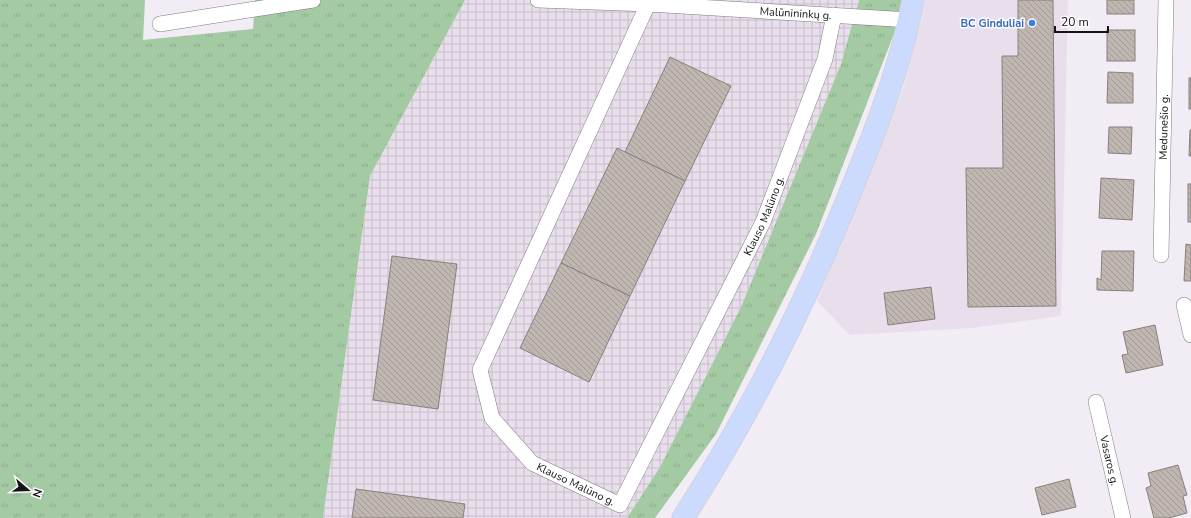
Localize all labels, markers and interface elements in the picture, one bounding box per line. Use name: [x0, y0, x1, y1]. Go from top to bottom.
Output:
street label: Malūnininkų g.: [759, 4, 832, 23]
scale bar: [1055, 8, 1108, 34]
text: 20 m: [1061, 14, 1089, 30]
place label: BC Ginduliai: [961, 16, 1024, 31]
marker: BC Ginduliai: [1027, 18, 1037, 28]
street label: Medunešio g.: [1156, 94, 1172, 160]
street label: Klauso Malūno g.: [740, 174, 788, 258]
street label: Vasaros g.: [1096, 433, 1122, 487]
street label: Klauso Malūno g.: [534, 459, 617, 510]
north arrow: [8, 470, 48, 510]
text: N: [29, 487, 45, 499]

